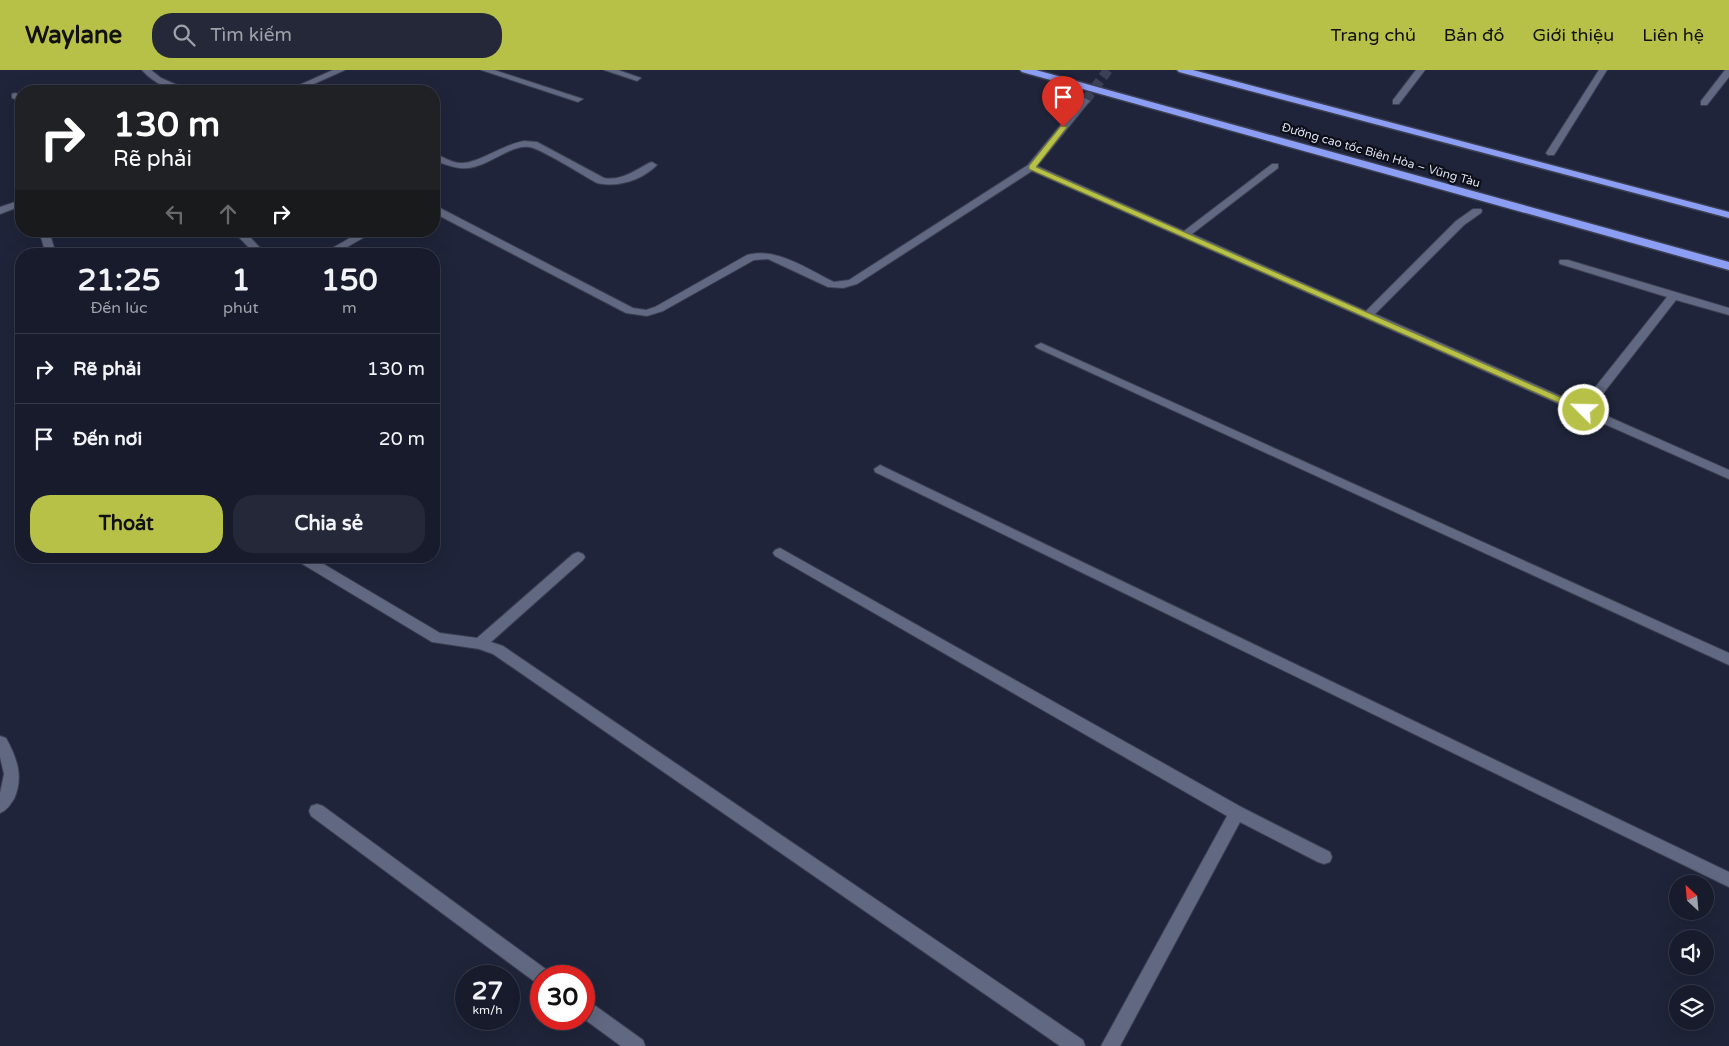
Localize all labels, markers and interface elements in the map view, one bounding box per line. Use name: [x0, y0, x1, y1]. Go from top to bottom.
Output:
search box: [152, 13, 502, 58]
text: Waylane: [25, 21, 122, 50]
icon: search: [170, 21, 198, 49]
text: Tìm kiếm: [210, 24, 292, 46]
text: Trang chủ: [1331, 24, 1416, 46]
text: Bản đồ: [1444, 24, 1504, 46]
text: Giới thiệu: [1532, 24, 1614, 46]
text: Liên hệ: [1642, 24, 1704, 46]
pin: [1042, 76, 1084, 127]
icon: arrive: [1049, 83, 1077, 111]
text: 130 m: [113, 104, 220, 146]
icon: right: [30, 105, 95, 170]
street label: Đường cao tốc Biên Hòa – Vũng Tàu: [1280, 120, 1482, 190]
text: Rẽ phải: [113, 146, 192, 172]
icon: left: [161, 200, 189, 228]
icon: ahead: [214, 200, 242, 228]
icon: right: [267, 200, 295, 228]
text: 21:25: [77, 262, 161, 299]
text: 1: [231, 262, 250, 299]
text: 150: [321, 262, 378, 299]
text: Đến lúc: [90, 298, 148, 318]
text: phút: [223, 298, 259, 318]
text: m: [342, 298, 357, 318]
icon: right: [30, 355, 58, 383]
text: Rẽ phải: [73, 358, 141, 380]
text: 130 m: [367, 358, 425, 380]
position arrow: [1557, 383, 1609, 435]
icon: arrive: [30, 425, 58, 453]
text: Đến nơi: [73, 428, 142, 450]
text: 20 m: [379, 428, 425, 450]
button: Thoát: [30, 495, 223, 553]
button: Chia sẻ: [233, 495, 425, 553]
north arrow: [1669, 875, 1714, 920]
map controls: [1669, 875, 1714, 1030]
button: sound: [1669, 930, 1714, 975]
speed limit sign: 30: [530, 965, 595, 1030]
text: 27: [472, 976, 503, 1006]
button: layers: [1669, 985, 1714, 1030]
text: km/h: [472, 1003, 503, 1017]

